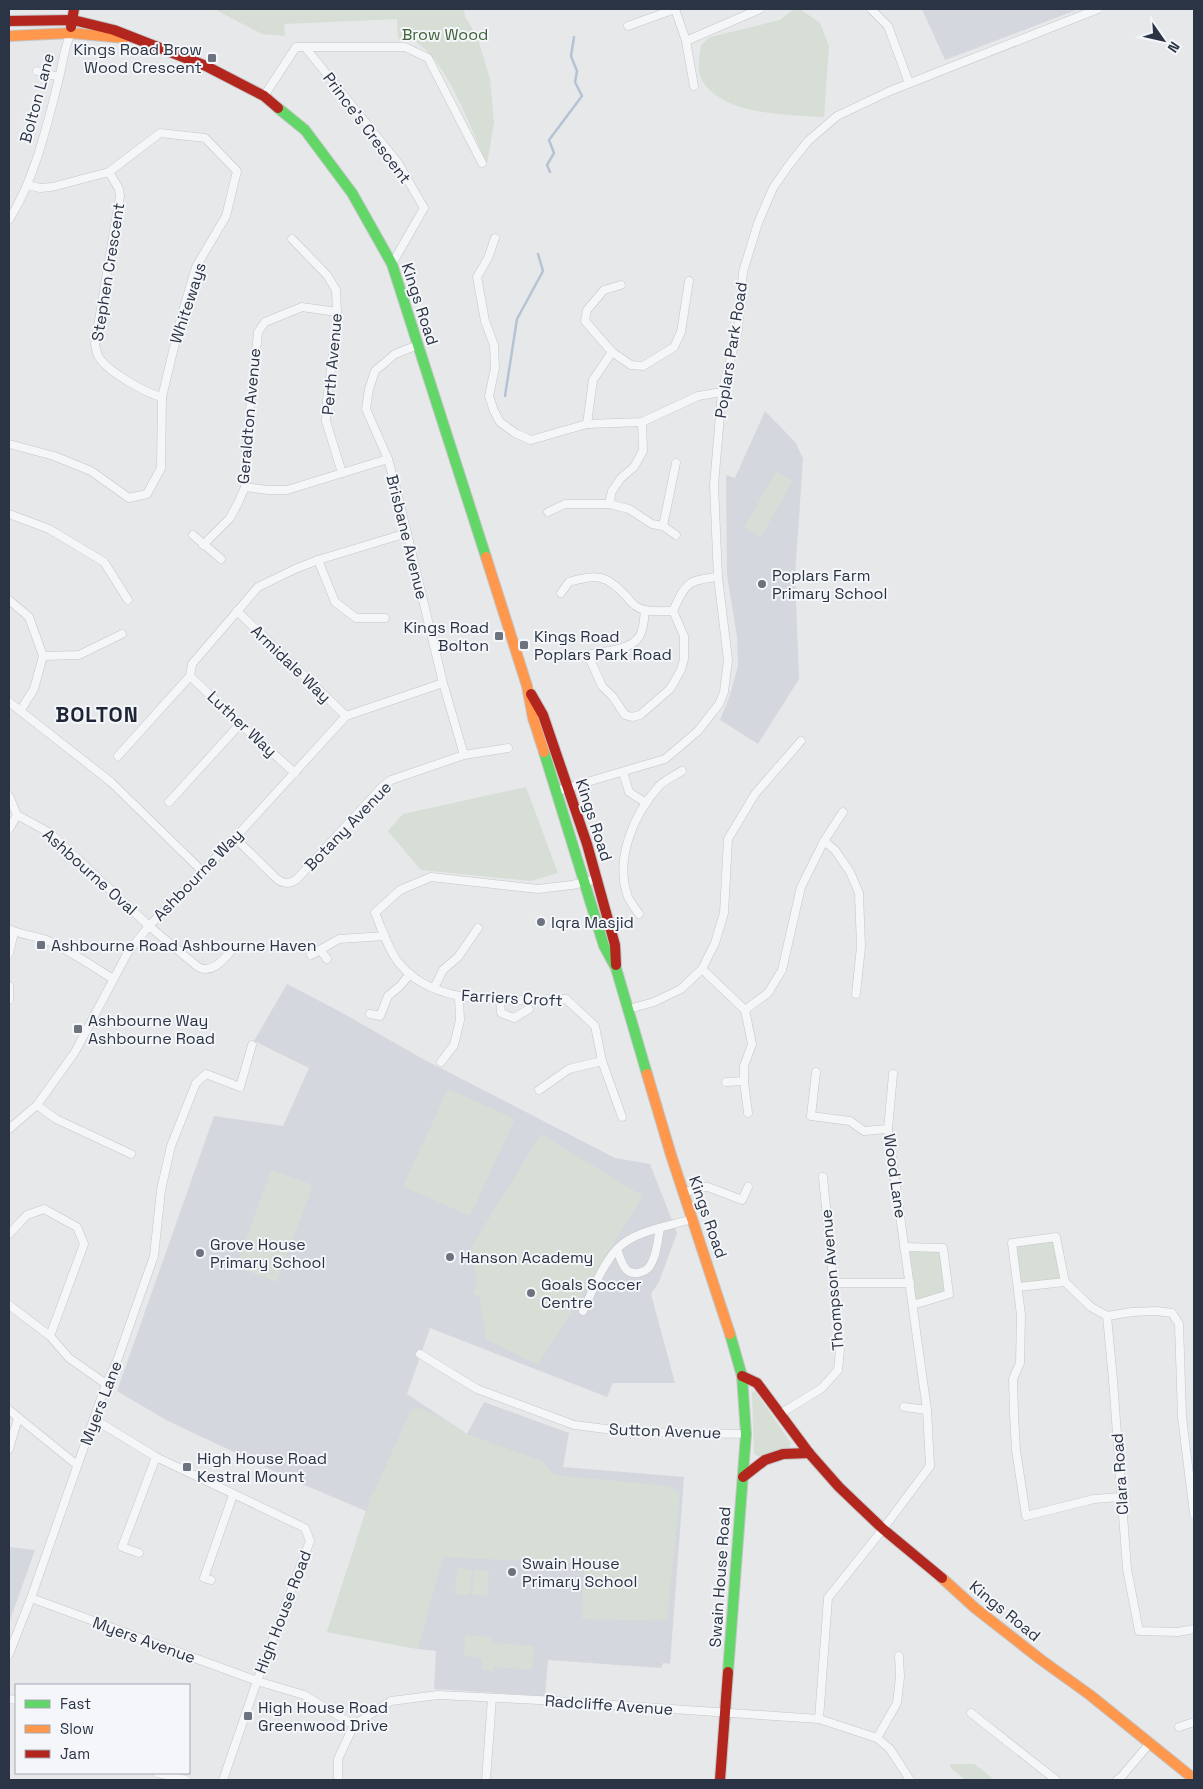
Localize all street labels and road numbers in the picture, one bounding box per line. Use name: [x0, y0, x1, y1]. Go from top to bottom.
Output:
street label: Bolton Lane: [15, 51, 59, 145]
street label: Prince's Crescent: [318, 68, 416, 188]
street label: Stephen Crescent: [87, 201, 129, 343]
street label: Whiteways: [165, 260, 211, 346]
street label: Kings Road: [397, 260, 443, 348]
street label: Poplars Park Road: [710, 280, 752, 420]
street label: Perth Avenue: [317, 312, 347, 416]
street label: Geraldton Avenue: [233, 347, 265, 485]
street label: Brisbane Avenue: [381, 472, 433, 602]
street label: Armidale Way: [247, 621, 335, 707]
street label: Luther Way: [203, 686, 281, 762]
street label: Kings Road: [571, 776, 617, 864]
street label: Botany Avenue: [300, 777, 396, 875]
street label: Ashbourne Oval: [38, 824, 142, 920]
street label: Ashbourne Way: [149, 824, 247, 926]
street label: Farriers Croft: [461, 985, 563, 1011]
street label: Wood Lane: [879, 1132, 911, 1220]
street label: Kings Road: [684, 1173, 732, 1261]
street label: Thompson Avenue: [815, 1209, 849, 1351]
street label: Myers Lane: [75, 1358, 127, 1448]
street label: Sutton Avenue: [609, 1419, 721, 1443]
street label: Clara Road: [1107, 1432, 1133, 1516]
street label: Swain House Road: [705, 1506, 735, 1648]
street label: High House Road: [250, 1548, 316, 1676]
street label: Kings Road: [965, 1576, 1045, 1646]
street label: Myers Avenue: [90, 1612, 198, 1668]
street label: Radcliffe Avenue: [544, 1690, 674, 1720]

